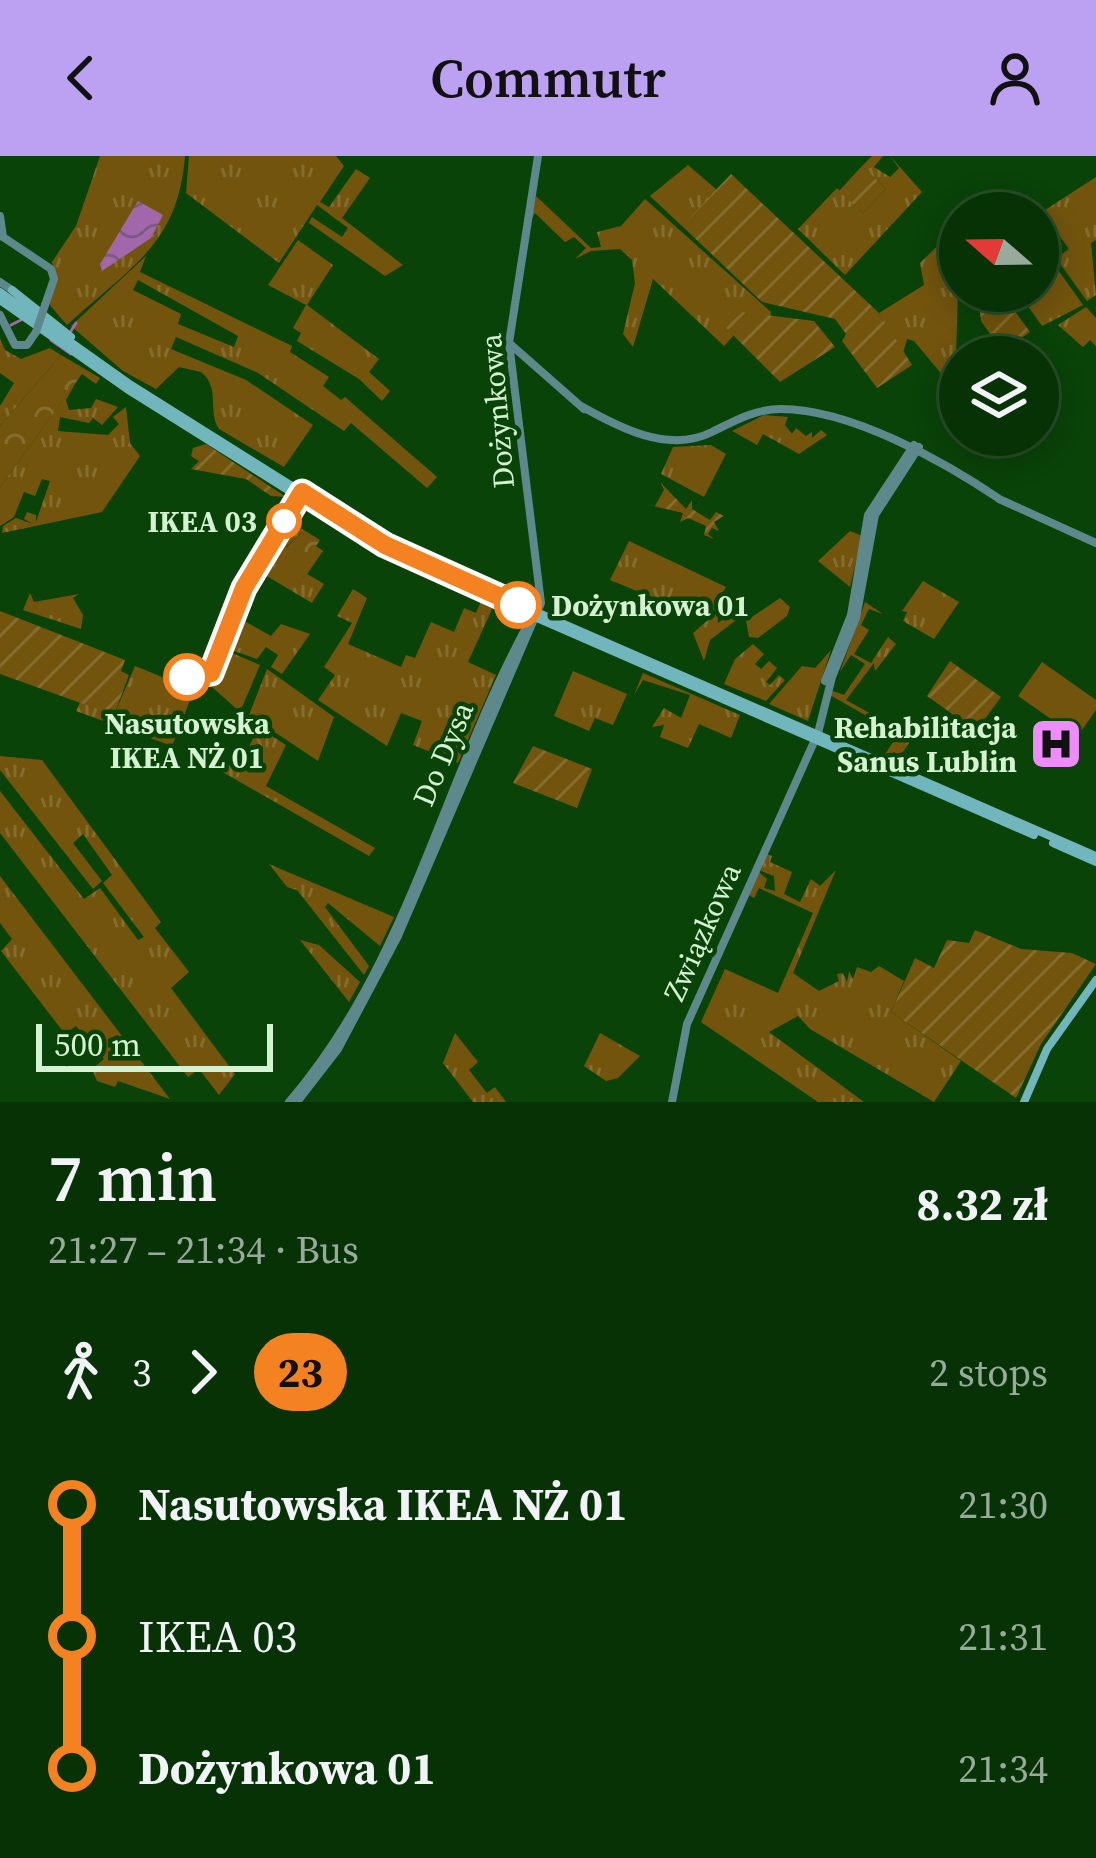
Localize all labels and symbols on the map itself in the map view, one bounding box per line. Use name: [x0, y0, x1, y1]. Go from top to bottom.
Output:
north arrow: [939, 192, 1059, 312]
street label: Dożynkowa: [470, 331, 524, 490]
place label: IKEA 03: [147, 501, 257, 542]
marker: IKEA 03: [268, 505, 300, 537]
marker: Dożynkowa 01: [496, 583, 540, 627]
place label: Dożynkowa 01: [551, 585, 750, 626]
marker: Nasutowska IKEA NŻ 01: [165, 655, 209, 699]
street label: Do Dysa: [403, 695, 484, 812]
place label: Nasutowska IKEA NŻ 01: [104, 703, 271, 778]
place label: Rehabilitacja Sanus Lublin: [834, 707, 1018, 782]
hospital icon: Rehabilitacja Sanus Lublin: [1028, 716, 1084, 772]
street label: Związkowa: [653, 856, 751, 1007]
scale bar: [36, 1018, 273, 1071]

